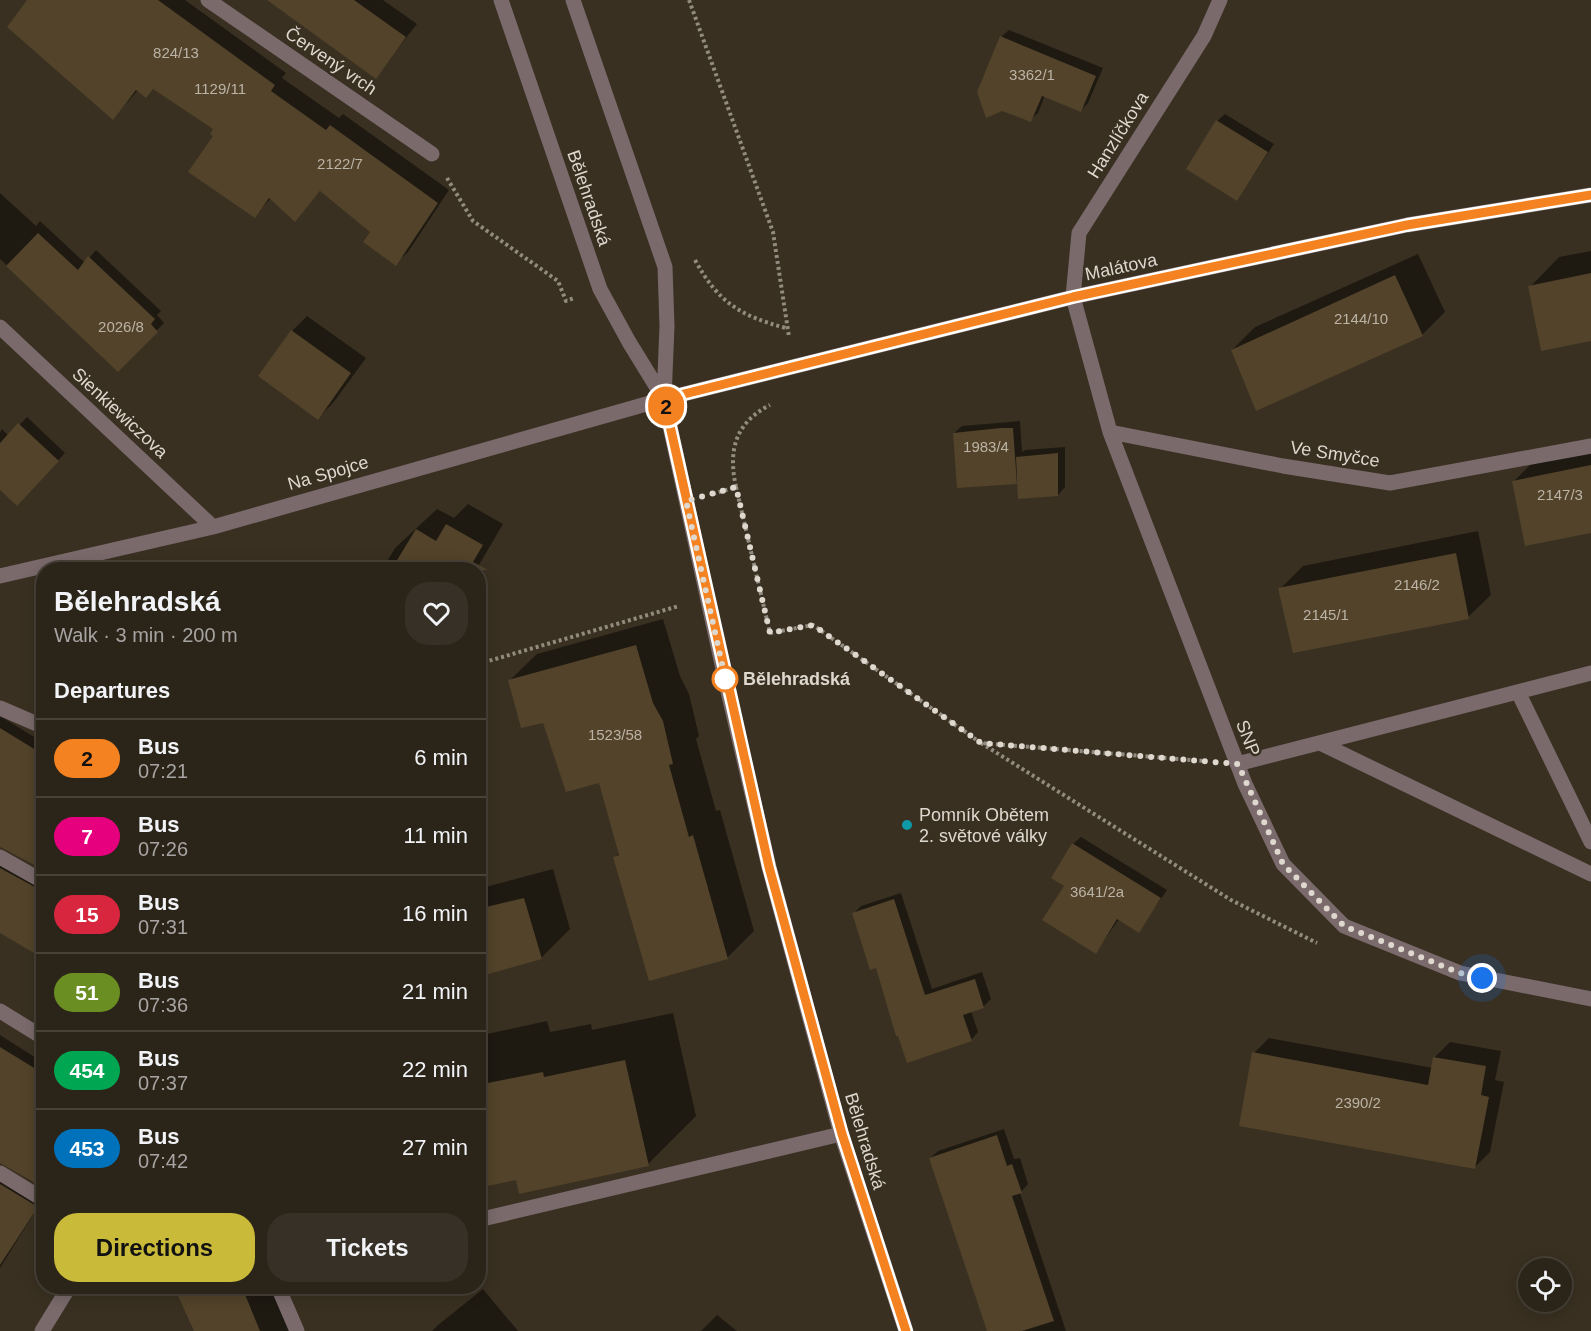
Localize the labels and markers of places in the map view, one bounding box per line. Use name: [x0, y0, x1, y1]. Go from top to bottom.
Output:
marker: Bělehradská: [712, 666, 738, 692]
place label: Bělehradská: [743, 669, 851, 689]
place label: Pomník Obětem 2. světové války: [919, 805, 1049, 846]
marker: Pomník Obětem 2. světové války: [900, 818, 914, 832]

